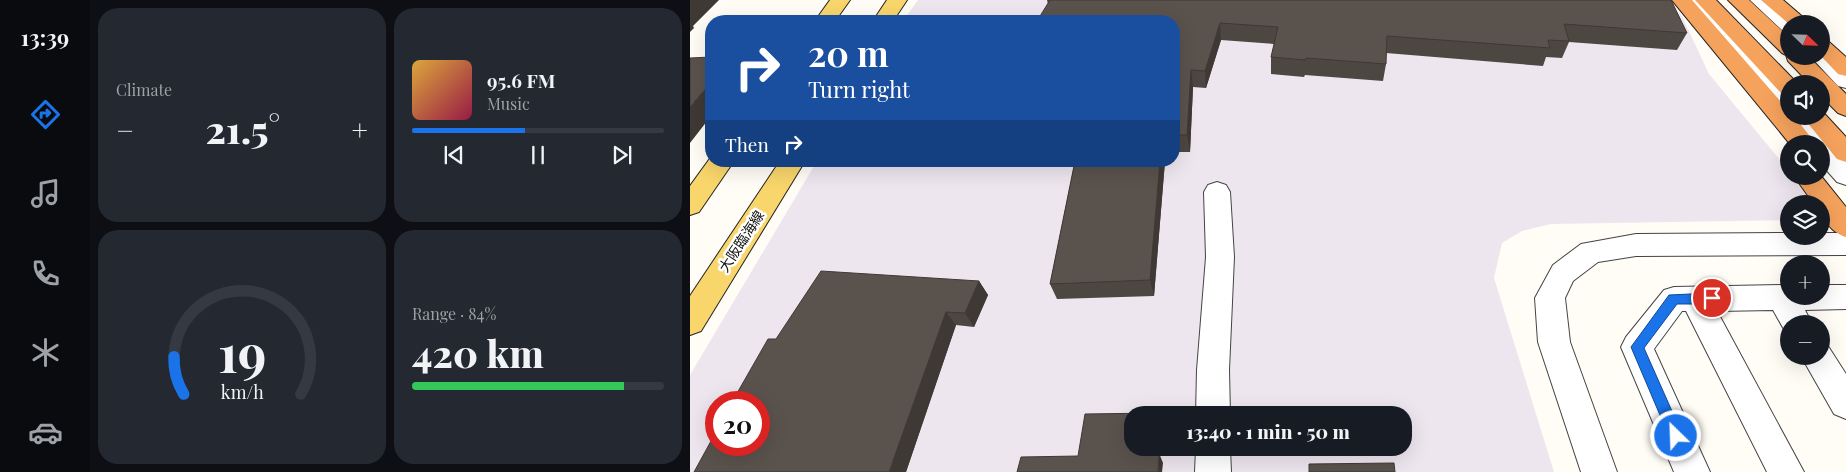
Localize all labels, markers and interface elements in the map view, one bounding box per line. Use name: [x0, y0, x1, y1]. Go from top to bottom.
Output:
north arrow: [1780, 15, 1830, 65]
map controls: [1780, 15, 1830, 365]
text: 13:39: [21, 22, 69, 52]
text: 20 m: [808, 29, 889, 76]
icon: right: [725, 35, 790, 100]
text: 95.6 FM: [487, 67, 555, 93]
text: Turn right: [808, 74, 910, 104]
button: sound: [1780, 75, 1830, 125]
text: Climate: [116, 79, 172, 100]
text: Music: [487, 93, 530, 114]
icon: directions: [28, 97, 63, 132]
text: 21.5°: [206, 103, 280, 154]
text: −: [116, 111, 134, 148]
text: +: [352, 111, 368, 148]
icon: right: [779, 130, 807, 158]
text: Then: [725, 131, 769, 157]
button: search: [1780, 135, 1830, 185]
icon: previous: [440, 141, 468, 169]
icon: pause: [524, 141, 552, 169]
icon: next: [608, 141, 636, 169]
icon: music: [28, 176, 63, 211]
button: layers: [1780, 195, 1830, 245]
street label: 大阪臨海線: [714, 206, 768, 276]
button: +: [1780, 255, 1830, 305]
icon: phone: [28, 256, 63, 291]
pin: [1691, 277, 1733, 319]
icon: arrive: [1698, 284, 1726, 312]
text: Range · 84%: [412, 303, 496, 324]
button: −: [1780, 315, 1830, 365]
text: 19: [218, 317, 266, 386]
text: 420 km: [412, 327, 544, 378]
icon: climate: [28, 335, 63, 370]
text: km/h: [221, 380, 264, 403]
speed limit sign: 20: [705, 391, 770, 456]
position arrow: [1649, 409, 1701, 461]
icon: car: [28, 415, 63, 450]
text: 13:40 · 1 min · 50 m: [1186, 418, 1350, 444]

